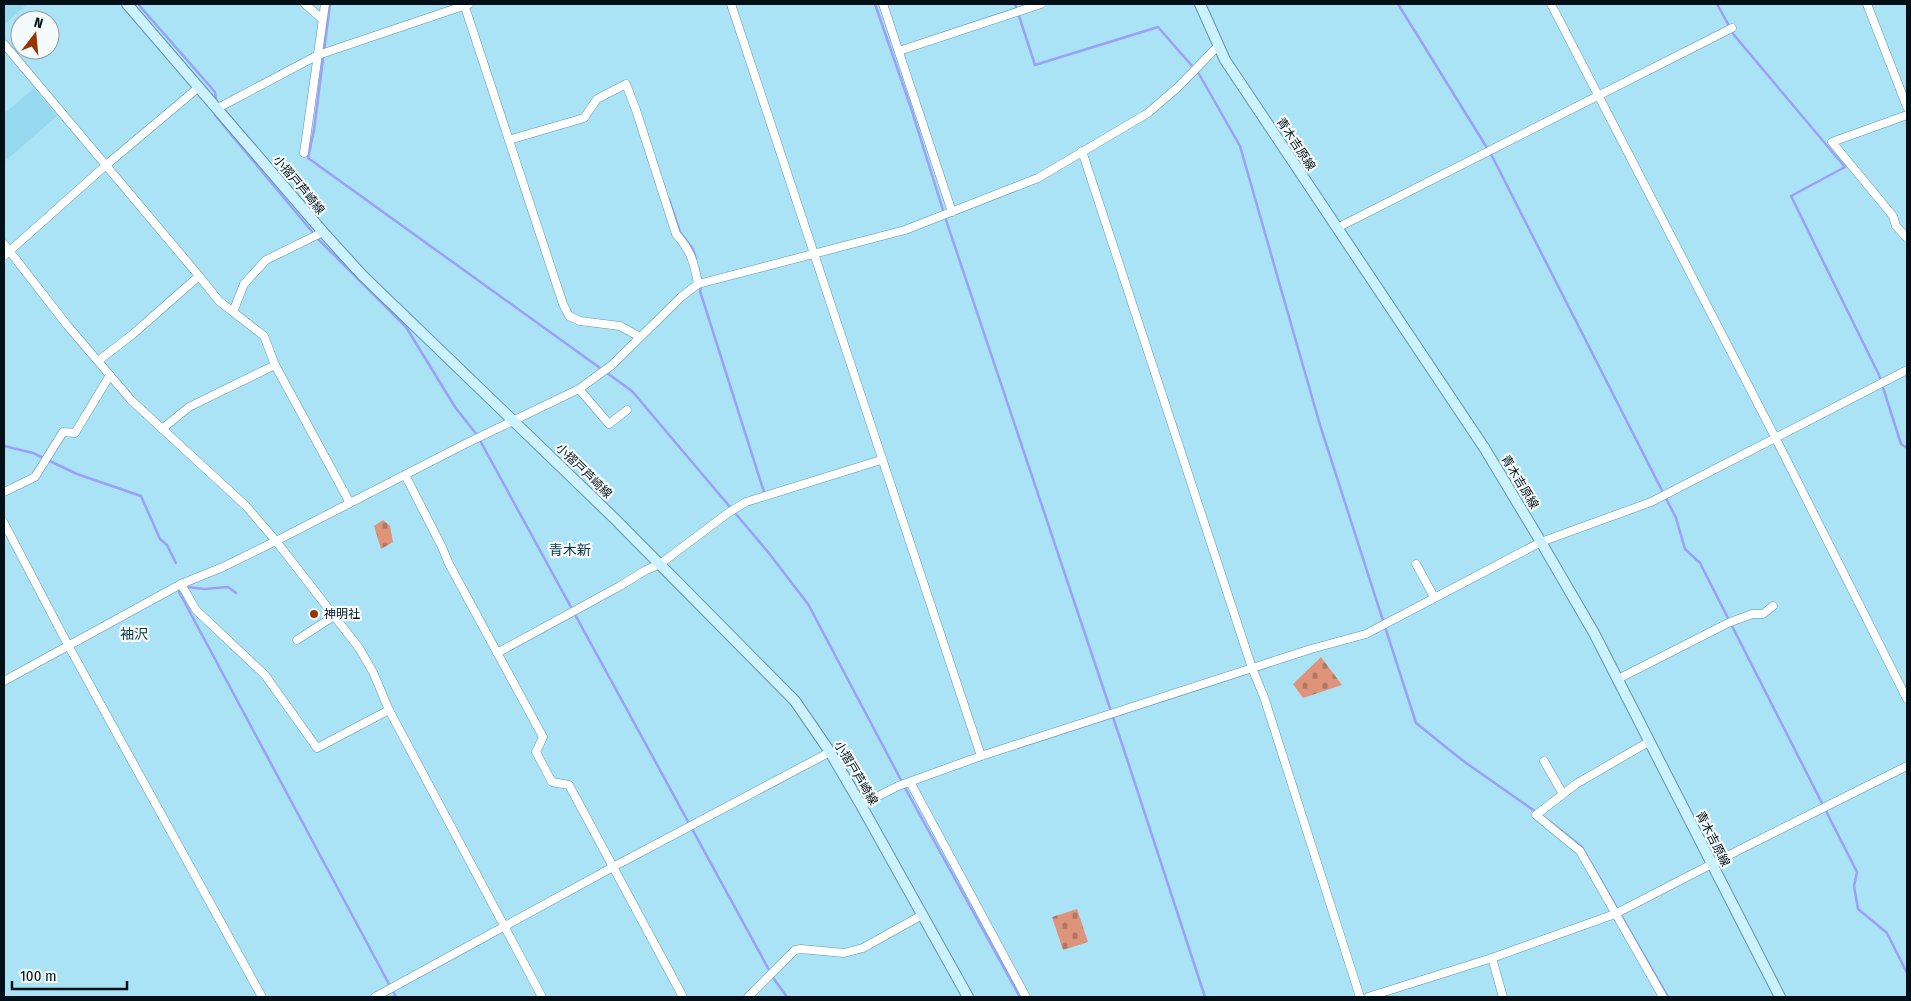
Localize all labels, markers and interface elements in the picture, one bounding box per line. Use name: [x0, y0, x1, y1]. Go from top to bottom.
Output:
north arrow: [10, 10, 60, 60]
text: N: [32, 14, 45, 32]
street label: 青木吉原線: [1274, 115, 1318, 173]
street label: 小摺戸芦崎線: [270, 153, 328, 217]
street label: 小摺戸芦崎線: [553, 441, 615, 501]
street label: 青木吉原線: [1499, 453, 1541, 511]
district label: 青木新: [549, 542, 591, 559]
place label: 神明社: [324, 607, 360, 621]
marker: 神明社: [308, 608, 320, 620]
district label: 袖沢: [120, 626, 148, 643]
street label: 小摺戸芦崎線: [831, 739, 881, 807]
street label: 青木吉原線: [1693, 809, 1733, 869]
scale bar: [12, 958, 128, 990]
text: 100 m: [20, 967, 57, 985]

